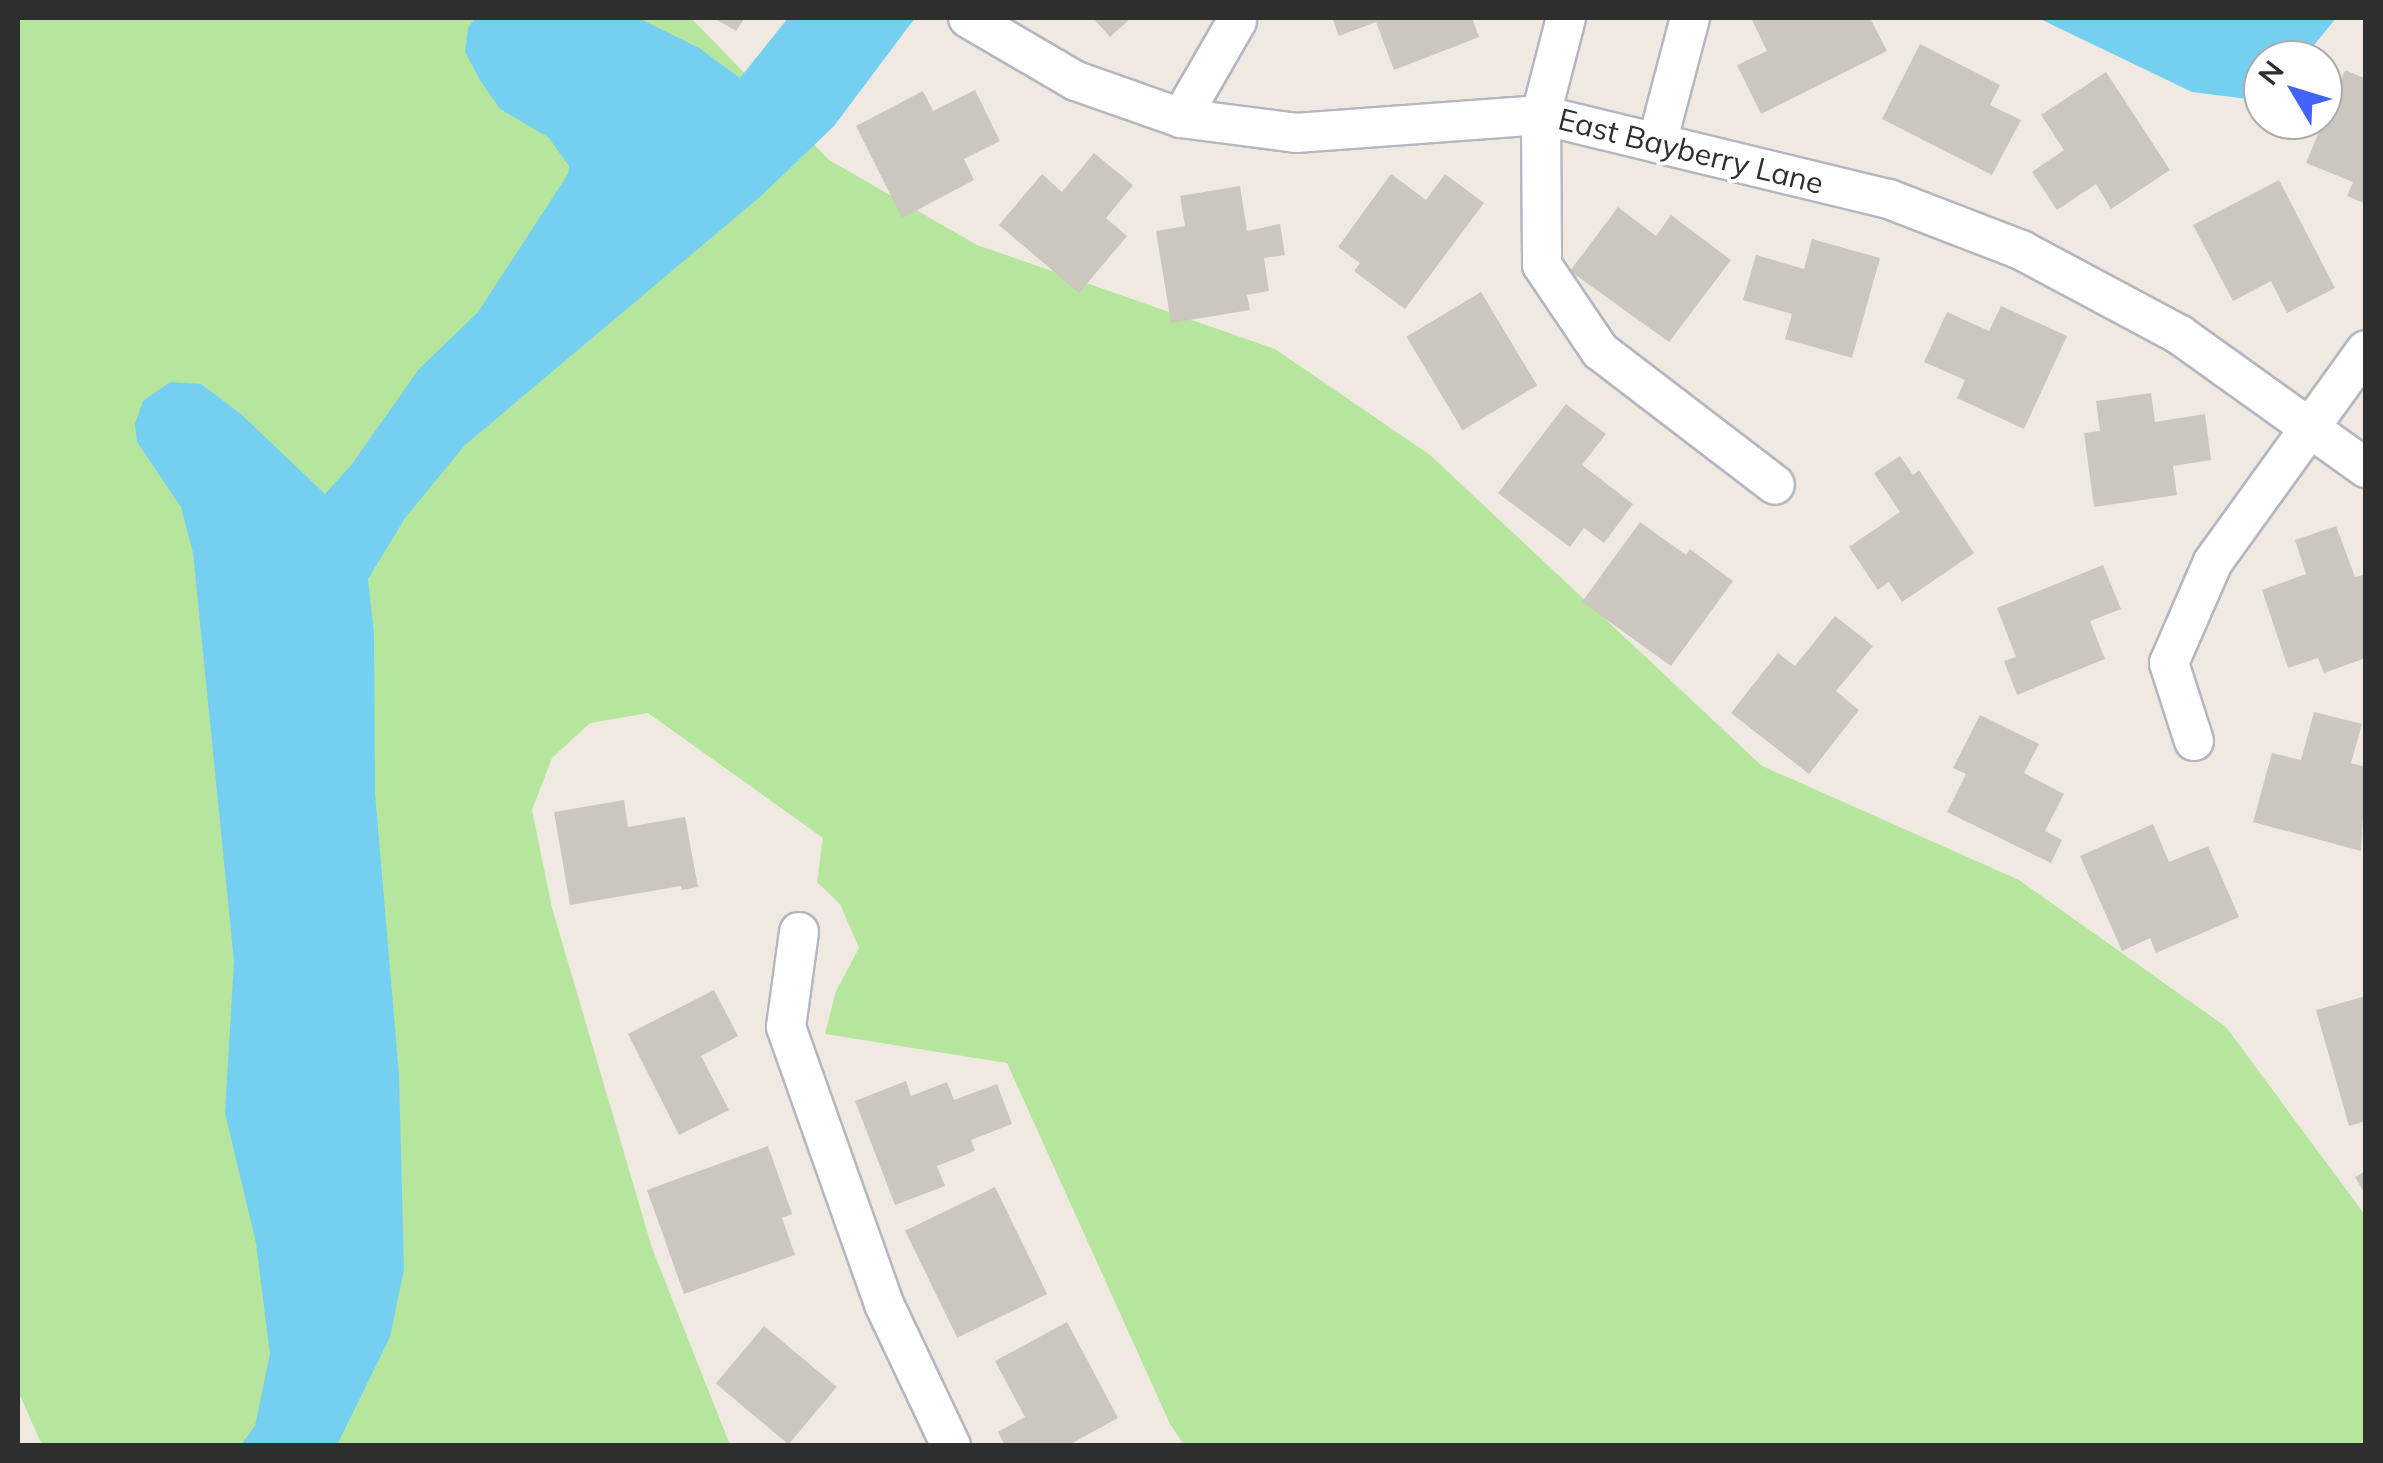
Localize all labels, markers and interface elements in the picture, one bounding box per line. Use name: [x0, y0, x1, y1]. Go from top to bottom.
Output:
north arrow: [2243, 40, 2343, 140]
text: N: [2250, 53, 2291, 92]
street label: East Bayberry Lane: [1555, 101, 1827, 201]

